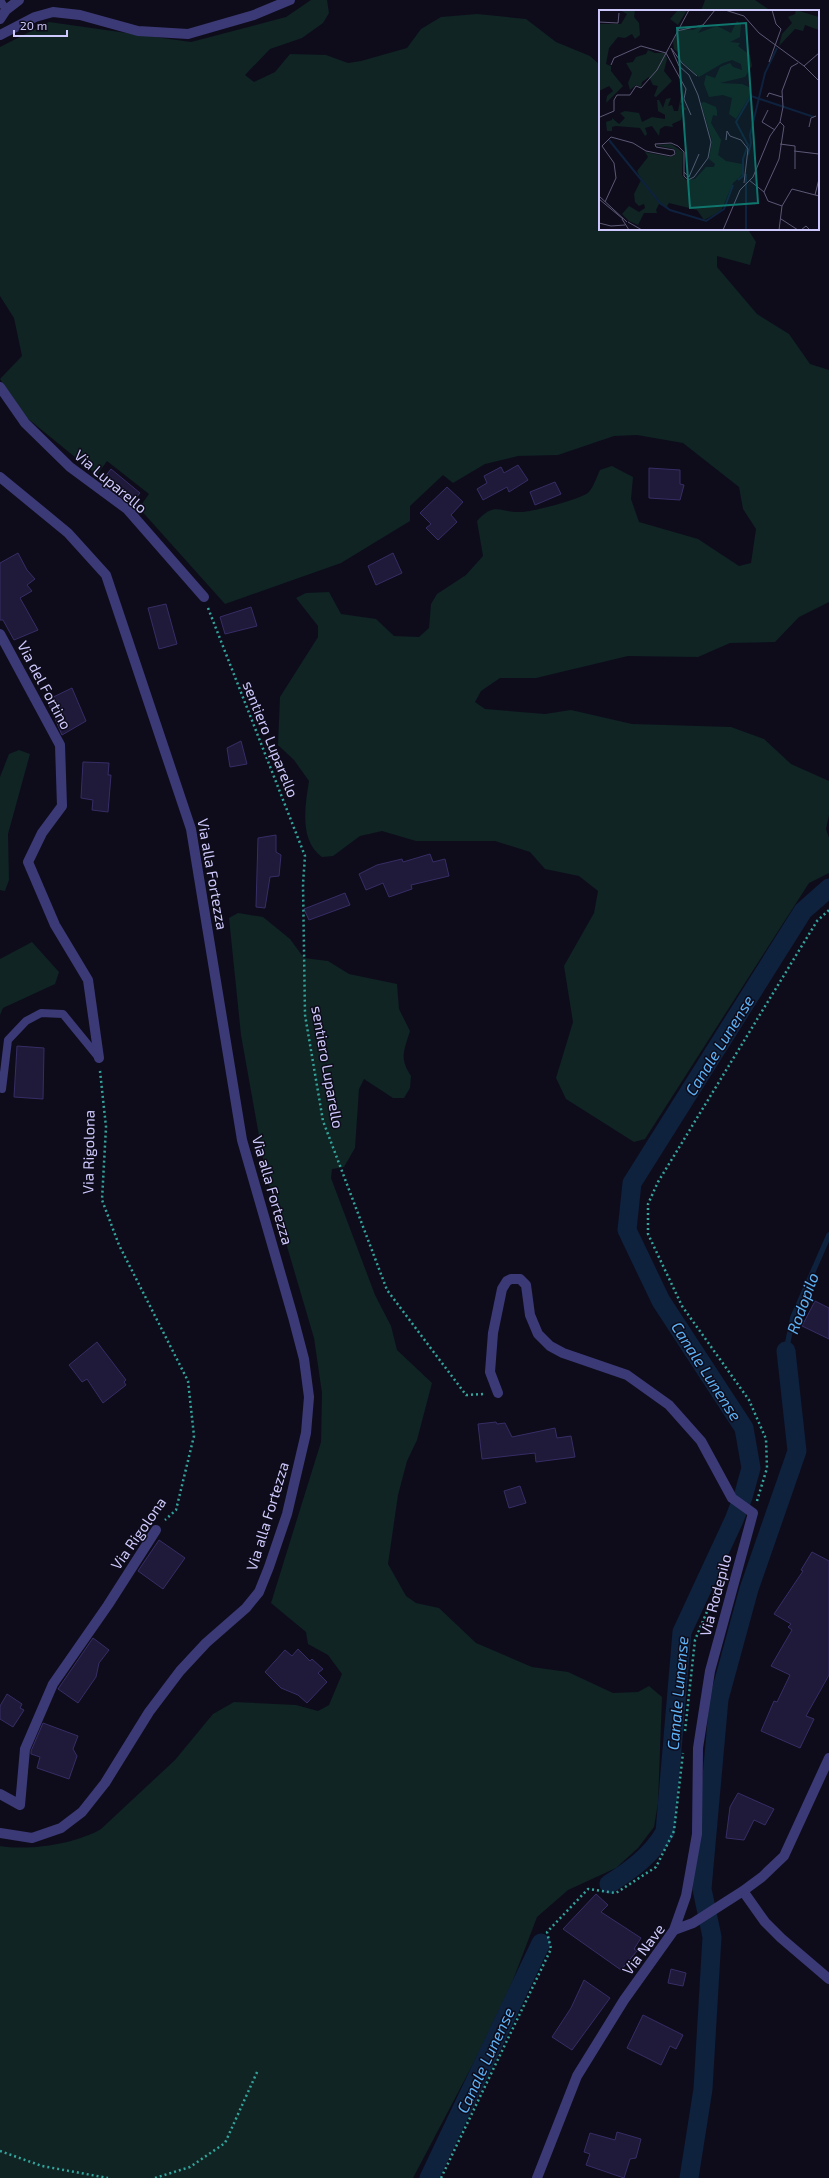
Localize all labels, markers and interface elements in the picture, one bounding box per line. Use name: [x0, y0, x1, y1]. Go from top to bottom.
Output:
inset map: [599, 10, 819, 230]
scale bar: [14, 12, 67, 38]
text: 20 m: [20, 18, 47, 32]
street label: Via Luparello: [71, 446, 151, 516]
street label: Via del Fortino: [14, 638, 76, 732]
street label: sentiero Luparello: [239, 678, 303, 800]
street label: Via alla Fortezza: [194, 817, 232, 931]
water label: Canale Lunense: [681, 991, 758, 1099]
street label: sentiero Luparello: [308, 1004, 348, 1130]
street label: Via Rigolona: [78, 1110, 98, 1194]
street label: Via alla Fortezza: [249, 1133, 297, 1247]
water label: Rodopilo: [782, 1270, 822, 1336]
water label: Canale Lunense: [668, 1318, 746, 1424]
street label: Via alla Fortezza: [242, 1459, 292, 1573]
street label: Via Rigolona: [106, 1493, 170, 1573]
street label: Via Rodepilo: [695, 1552, 735, 1638]
water label: Canale Lunense: [663, 1635, 691, 1751]
street label: Via Nave: [618, 1920, 668, 1978]
water label: Canale Lunense: [452, 2004, 518, 2116]

